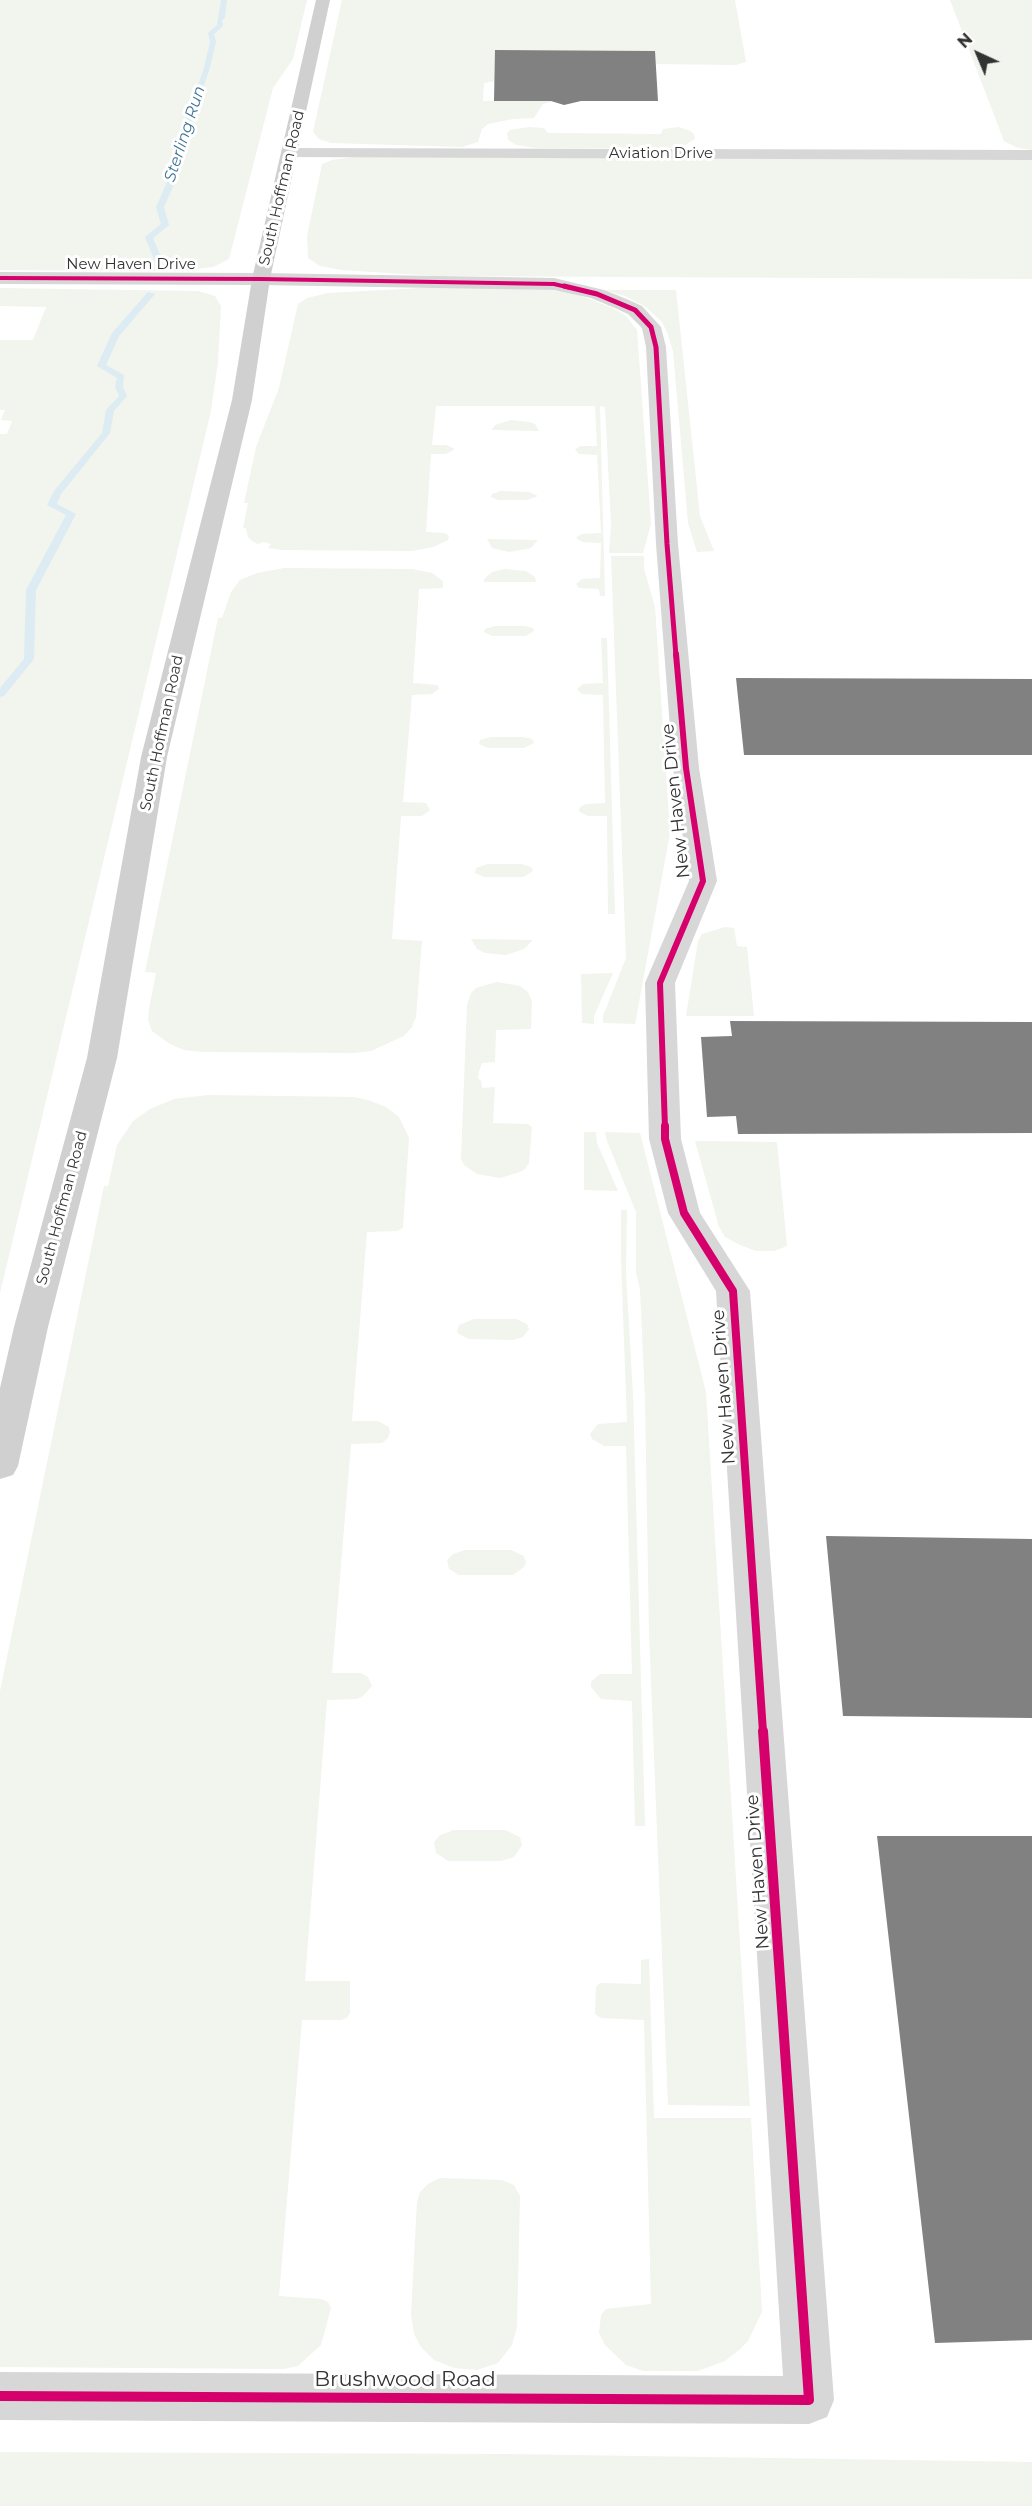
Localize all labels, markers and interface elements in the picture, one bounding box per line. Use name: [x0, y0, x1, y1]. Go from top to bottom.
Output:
north arrow: [948, 24, 1008, 84]
text: N: [954, 29, 976, 52]
water label: Sterling Run: [160, 84, 210, 184]
street label: South Hoffman Road: [255, 109, 309, 267]
street label: Aviation Drive: [609, 145, 713, 163]
street label: New Haven Drive: [66, 256, 196, 274]
street label: South Hoffman Road: [137, 653, 187, 813]
street label: New Haven Drive: [657, 723, 695, 879]
street label: South Hoffman Road: [33, 1129, 91, 1287]
street label: New Haven Drive: [708, 1309, 740, 1465]
street label: New Haven Drive: [742, 1794, 774, 1950]
street label: Brushwood Road: [314, 2367, 496, 2393]

